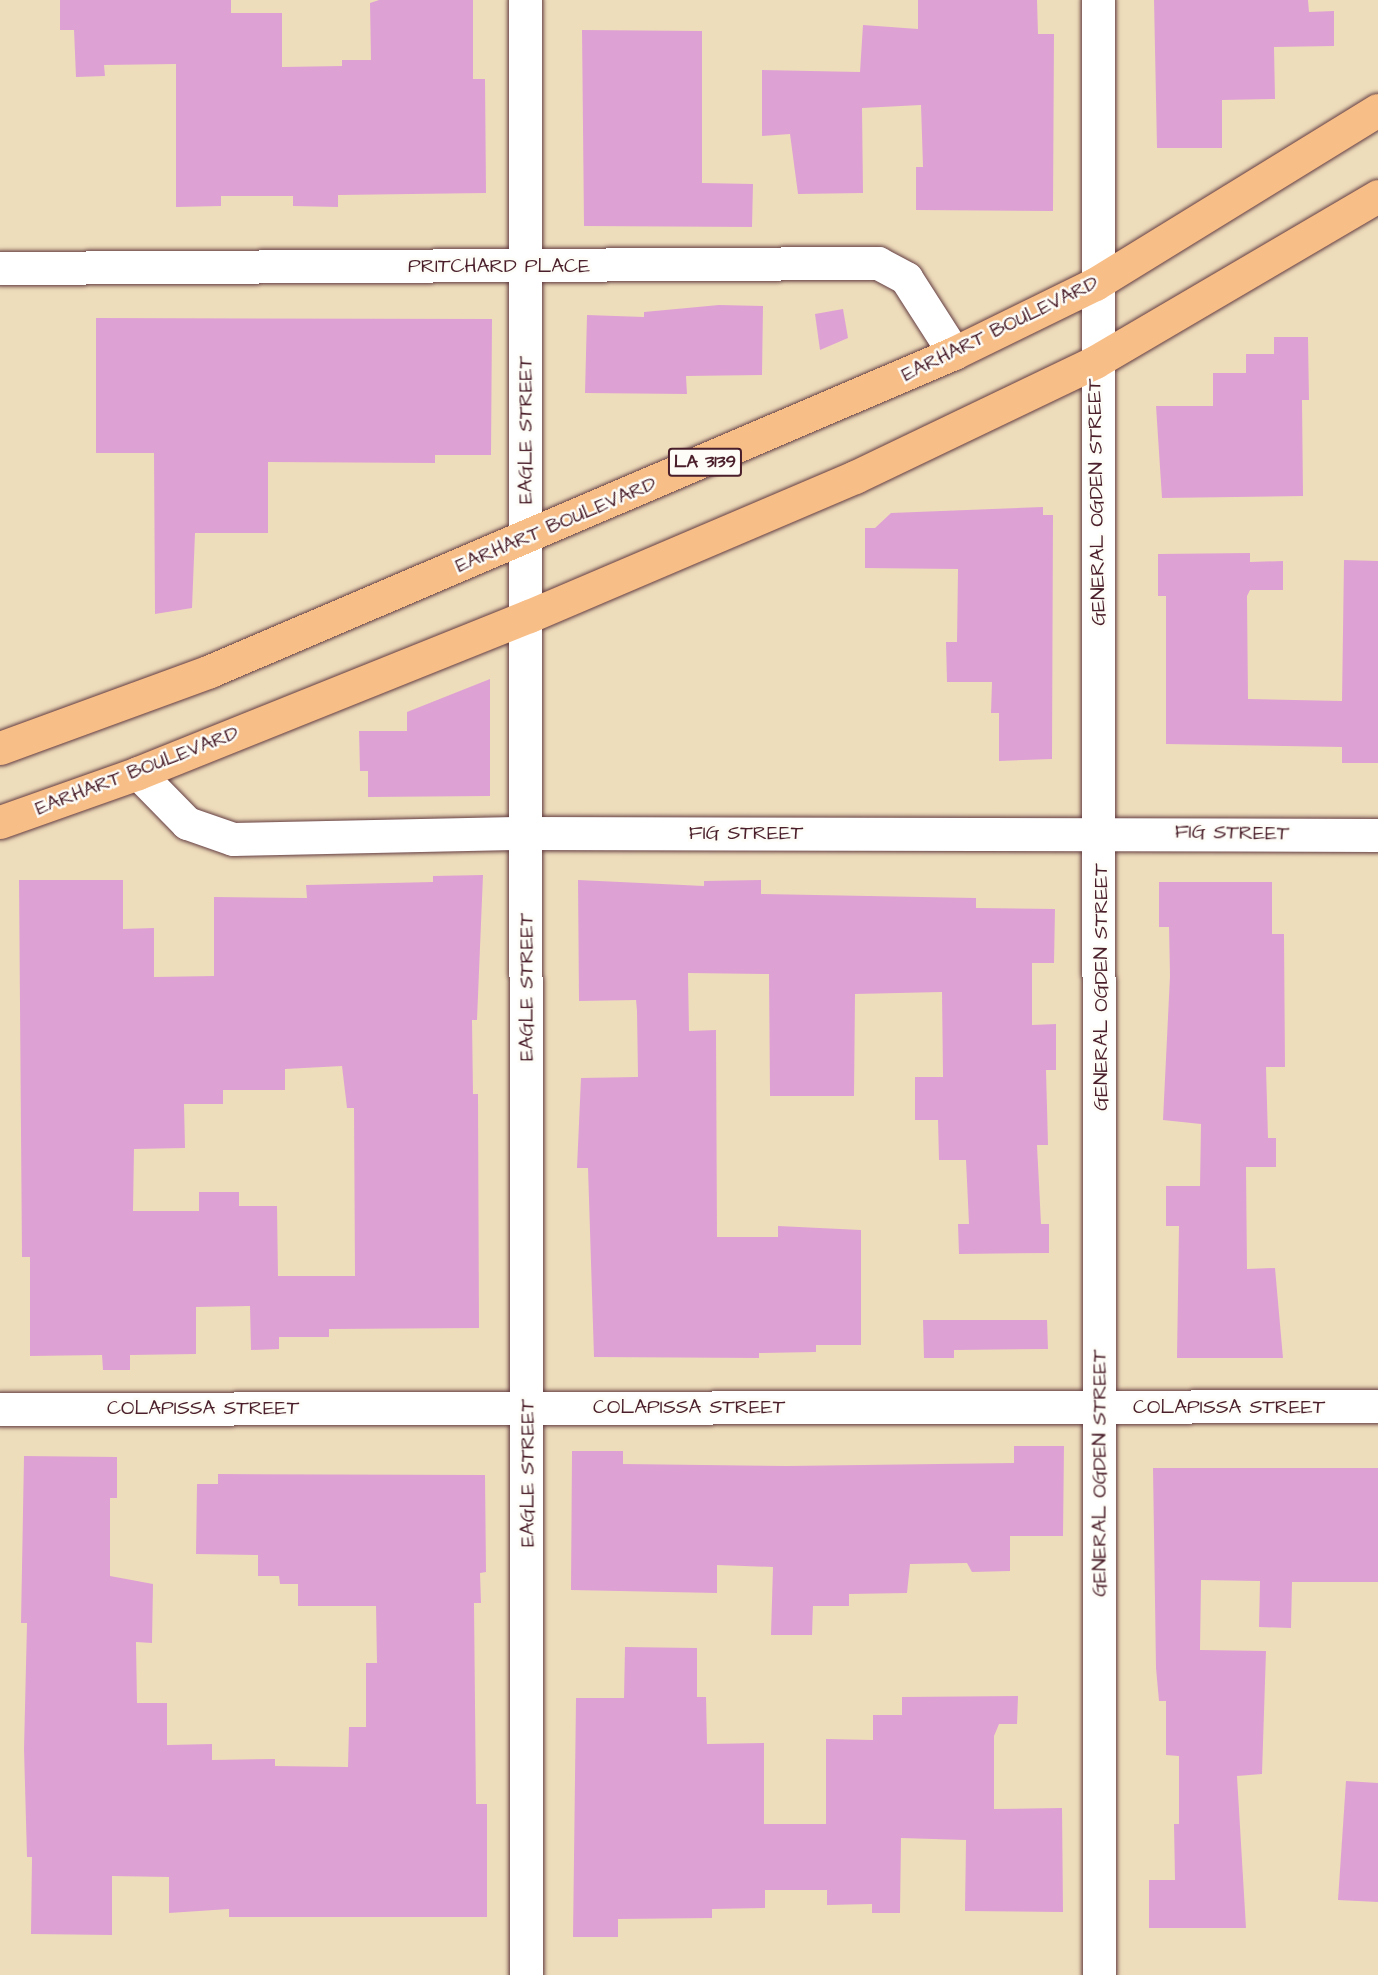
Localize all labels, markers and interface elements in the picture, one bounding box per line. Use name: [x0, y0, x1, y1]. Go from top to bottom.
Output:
street label: PRITCHARD PLACE: [408, 254, 590, 278]
street label: EARHART BOULEVARD: [898, 271, 1102, 387]
street label: EAGLE STREET: [514, 356, 538, 504]
street label: GENERAL OGDEN STREET: [1083, 378, 1111, 626]
road number: LA 3139: [668, 447, 742, 477]
street label: EARHART BOULEVARD: [452, 472, 660, 578]
street label: EARHART BOULEVARD: [32, 721, 242, 821]
street label: FIG STREET: [1175, 820, 1289, 846]
street label: FIG STREET: [689, 821, 803, 845]
street label: GENERAL OGDEN STREET: [1089, 863, 1113, 1111]
street label: EAGLE STREET: [515, 913, 539, 1061]
street label: GENERAL OGDEN STREET: [1088, 1349, 1112, 1597]
street label: COLAPISSA STREET: [593, 1395, 785, 1419]
street label: COLAPISSA STREET: [1133, 1395, 1325, 1419]
street label: COLAPISSA STREET: [107, 1396, 299, 1420]
street label: EAGLE STREET: [516, 1399, 540, 1547]

